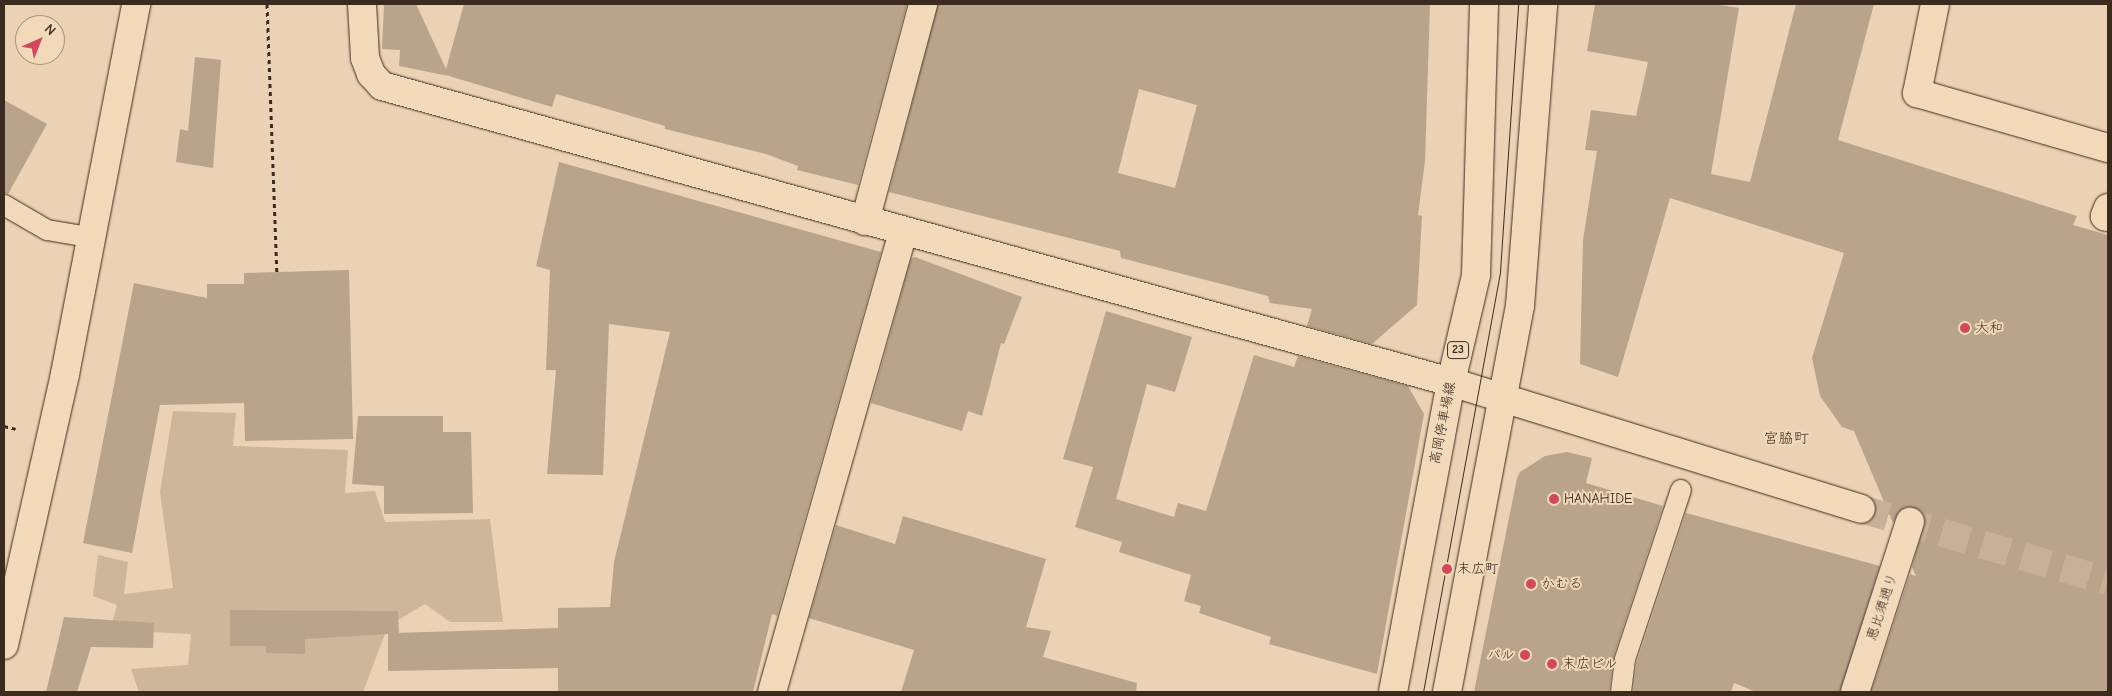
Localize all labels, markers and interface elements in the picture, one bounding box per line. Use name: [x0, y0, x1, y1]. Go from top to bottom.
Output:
north arrow: [15, 15, 65, 65]
text: N: [41, 20, 59, 39]
place label: 大和: [1975, 320, 2003, 336]
marker: 大和: [1959, 322, 1971, 334]
road number: 23: [1447, 340, 1469, 360]
street label: 高岡停車場線: [1427, 380, 1459, 466]
district label: 宮脇町: [1764, 430, 1808, 448]
place label: HANAHIDE: [1564, 491, 1632, 507]
marker: HANAHIDE: [1548, 493, 1560, 505]
place label: 末広町: [1457, 561, 1499, 577]
marker: 末広町: [1441, 563, 1453, 575]
street label: 恵比須通り: [1863, 571, 1901, 643]
place label: かむる: [1541, 576, 1583, 592]
marker: かむる: [1525, 578, 1537, 590]
place label: パル: [1487, 647, 1515, 663]
marker: パル: [1519, 649, 1531, 661]
place label: 末広ビル: [1562, 656, 1618, 672]
marker: 末広ビル: [1546, 658, 1558, 670]

